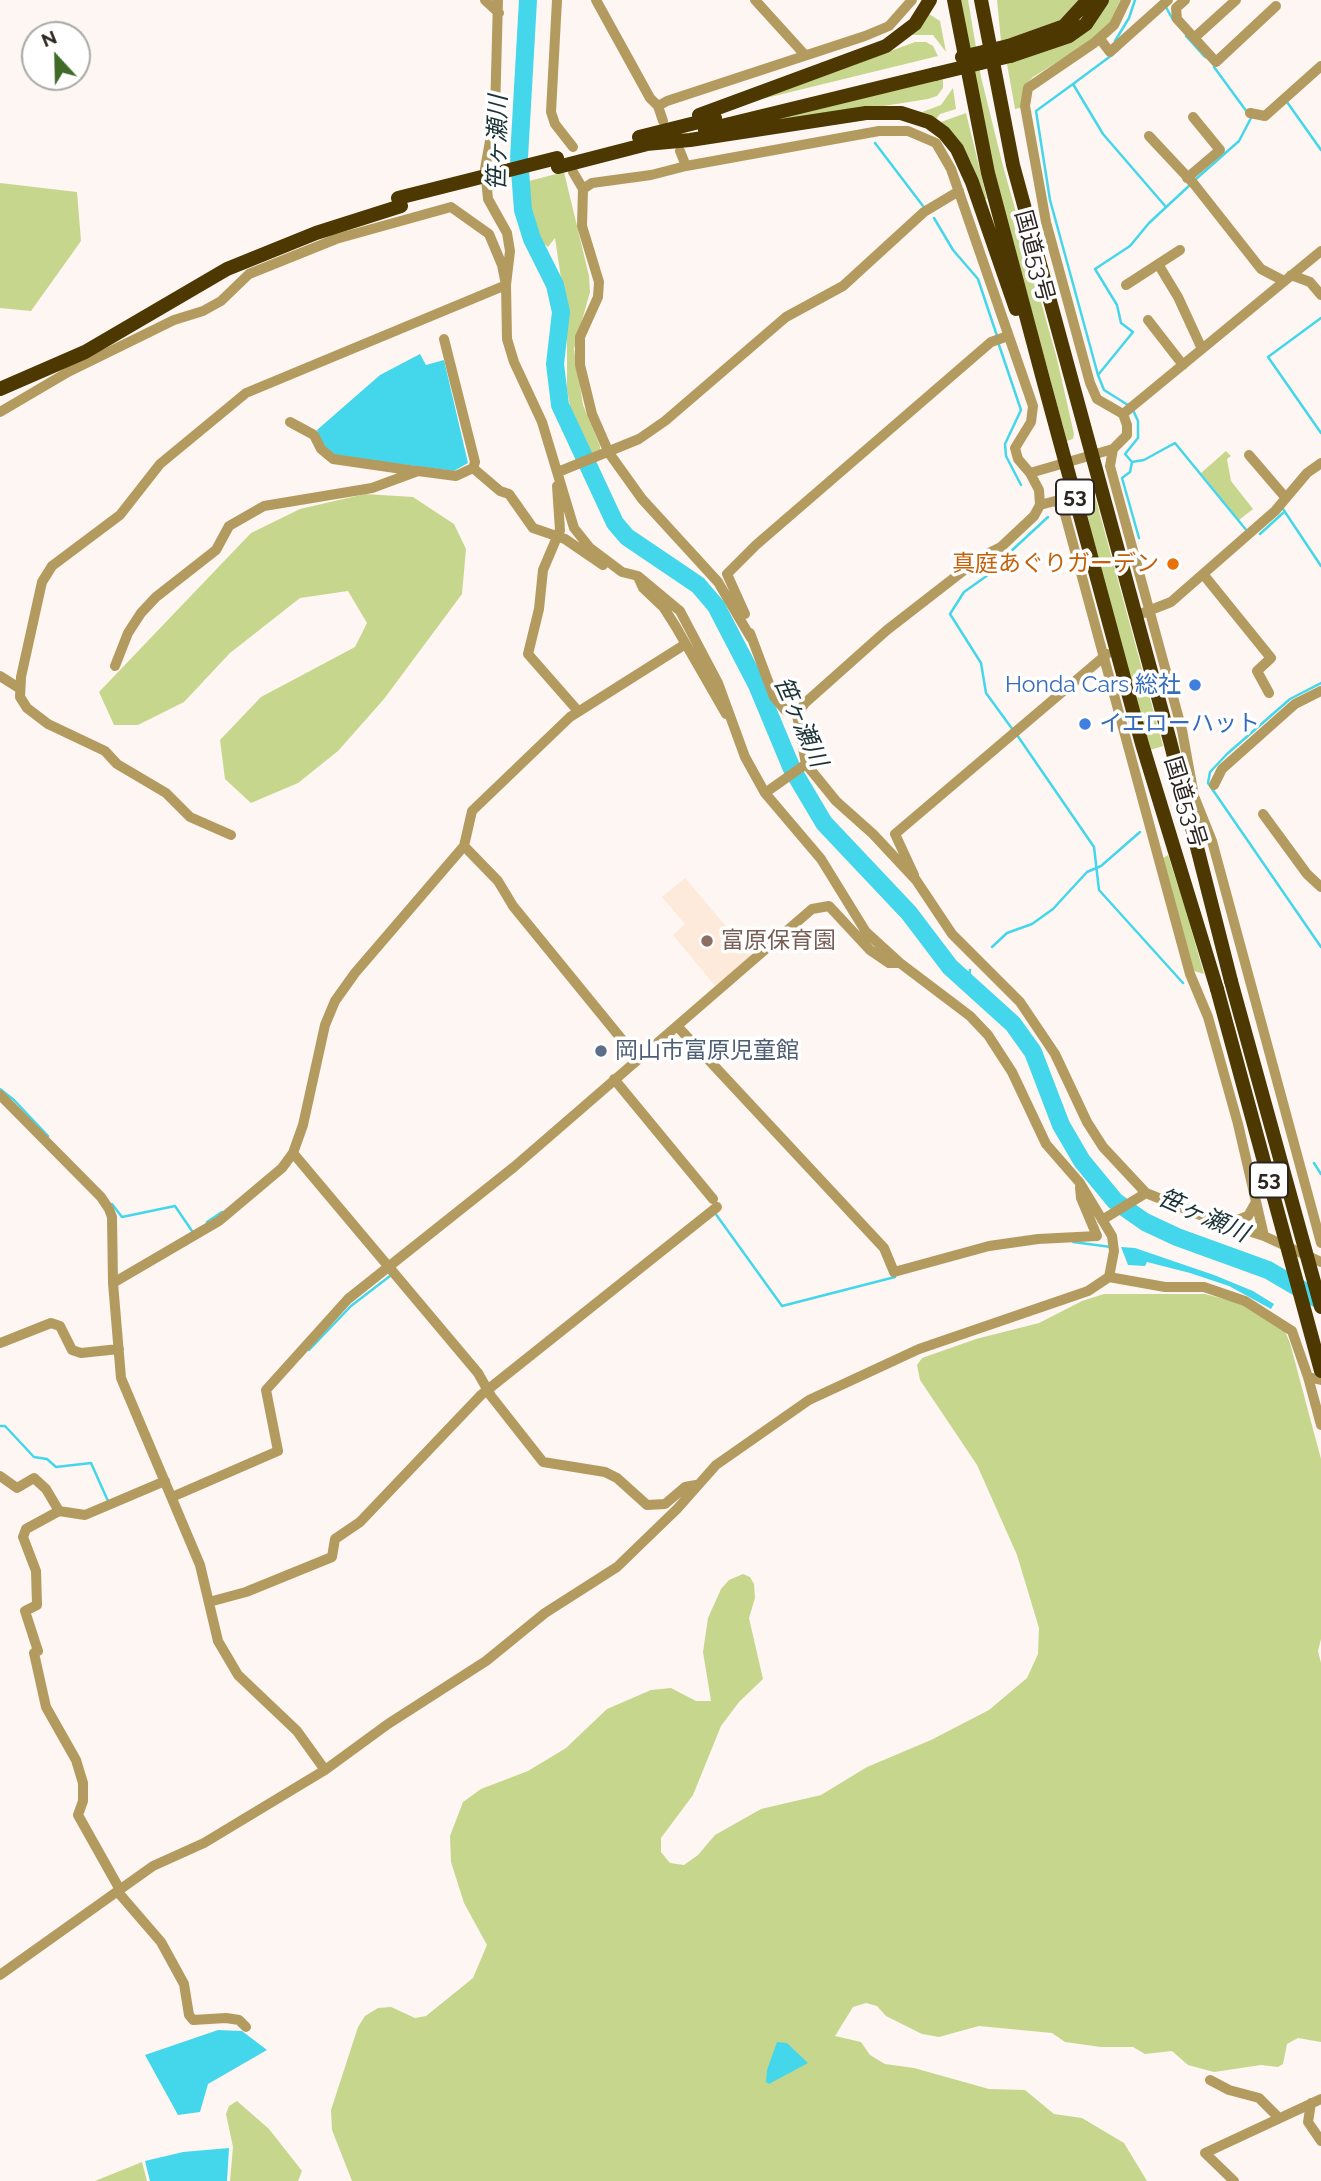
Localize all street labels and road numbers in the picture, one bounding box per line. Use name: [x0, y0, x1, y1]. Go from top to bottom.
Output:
street label: 国道53号: [1009, 207, 1059, 305]
road number: 53: [1056, 480, 1094, 514]
street label: 国道53号: [1158, 753, 1212, 851]
road number: 53: [1250, 1162, 1288, 1198]

